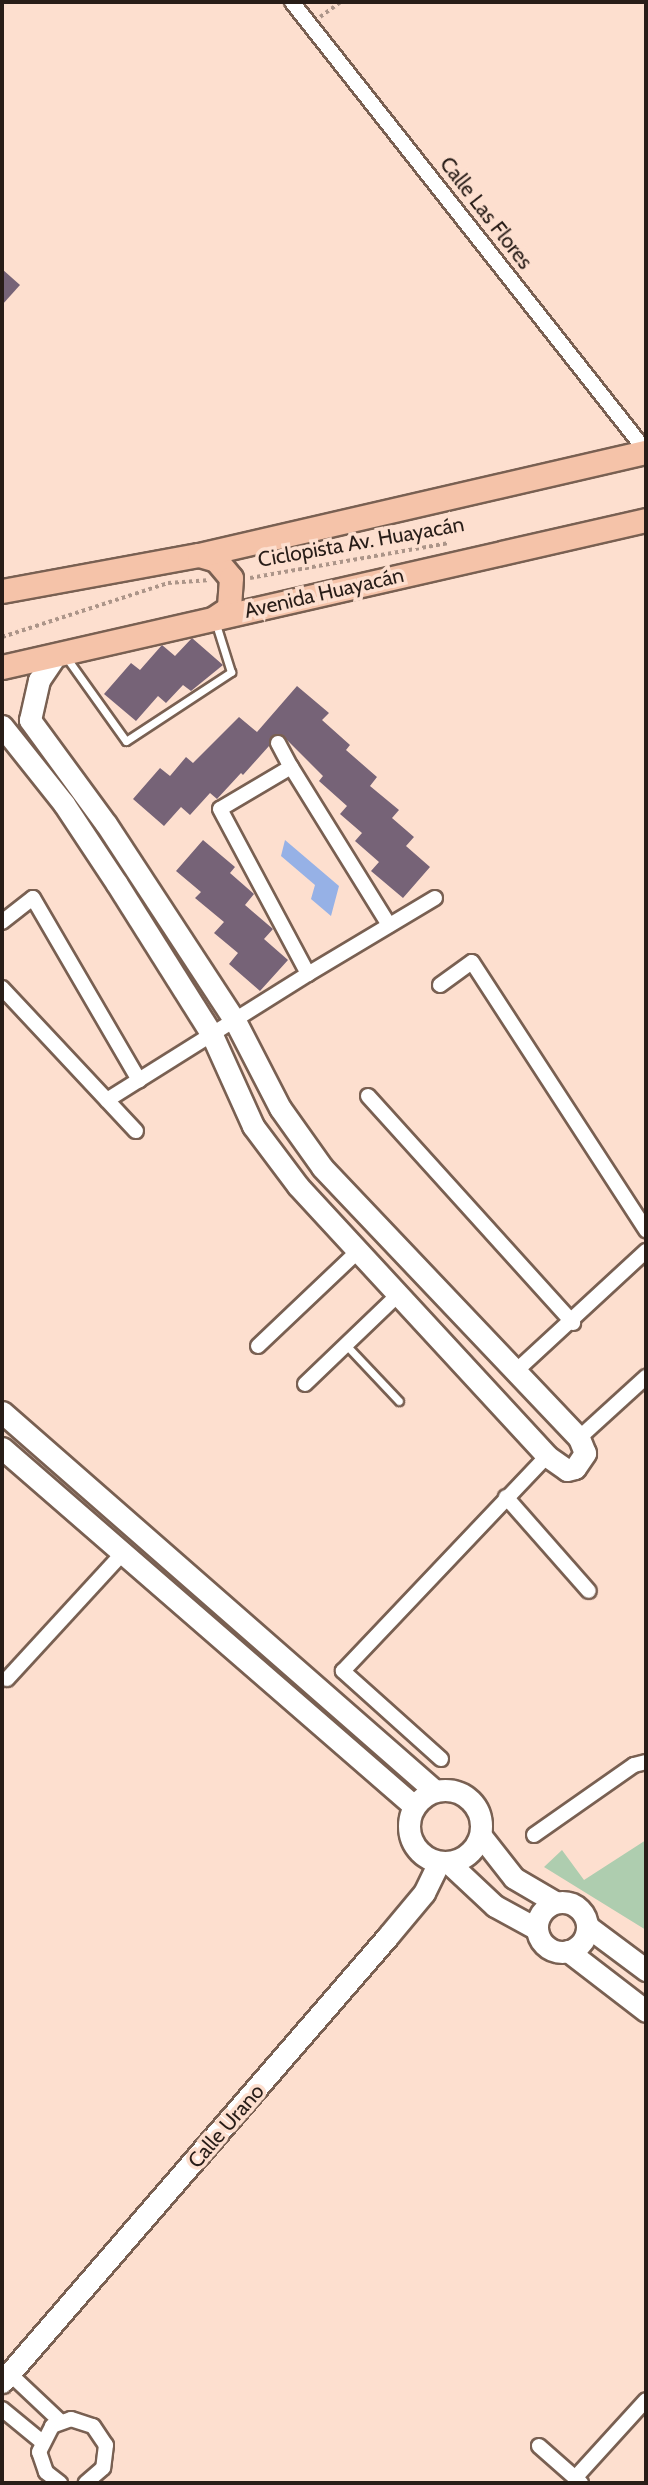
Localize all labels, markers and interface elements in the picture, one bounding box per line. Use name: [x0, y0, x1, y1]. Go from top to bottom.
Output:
street label: Calle Las Flores: [434, 152, 538, 274]
street label: Ciclopista Av. Huayacán: [256, 511, 466, 573]
street label: Avenida Huayacán: [242, 562, 406, 624]
street label: Calle Urano: [183, 2079, 269, 2173]

